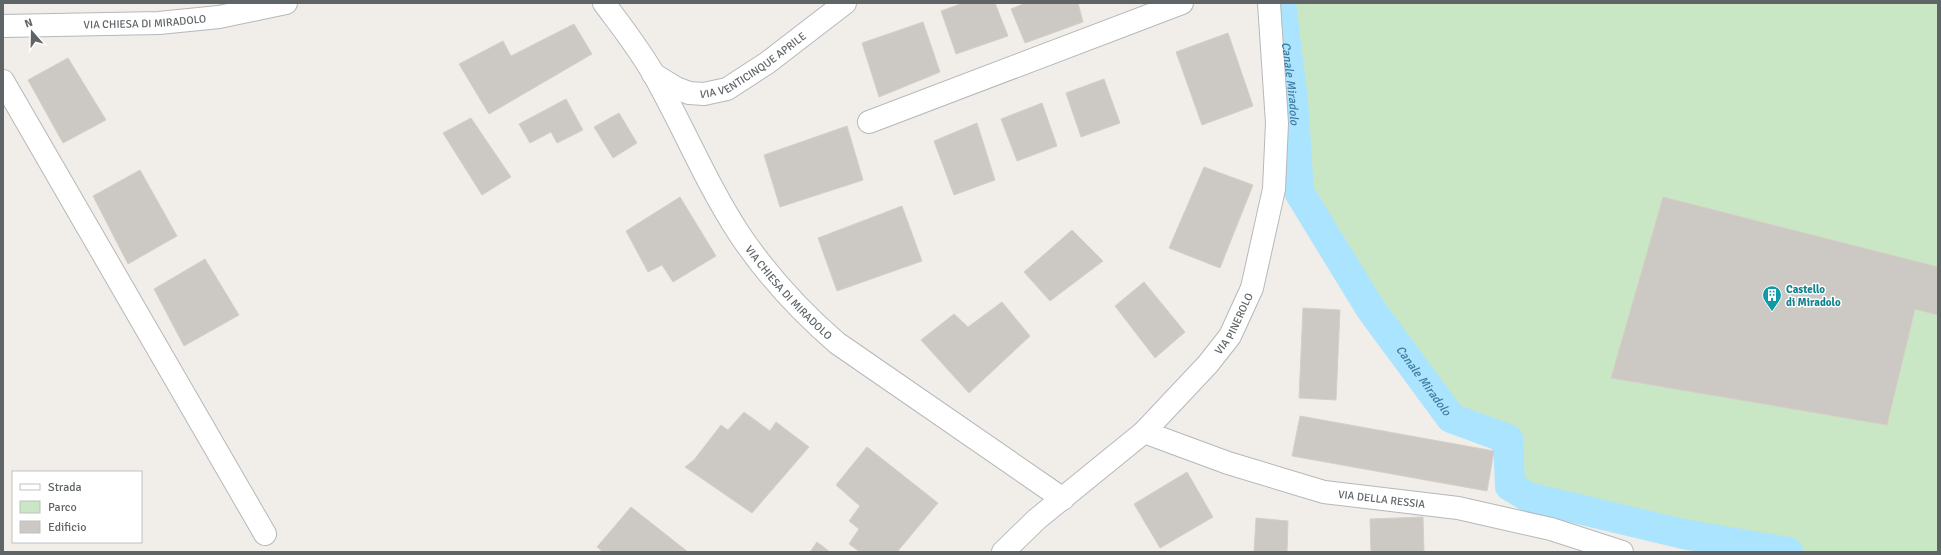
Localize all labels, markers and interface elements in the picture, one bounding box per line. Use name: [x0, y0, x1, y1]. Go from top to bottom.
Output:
north arrow: [12, 12, 52, 52]
street label: VIA CHIESA DI MIRADOLO: [83, 12, 207, 31]
text: N: [23, 16, 35, 30]
street label: VIA VENTICINQUE APRILE: [699, 29, 809, 101]
water label: Canale Miradolo: [1278, 41, 1302, 126]
street label: VIA CHIESA DI MIRADOLO: [742, 243, 835, 343]
place label: Castello di Miradolo: [1786, 283, 1841, 309]
building icon: Castello di Miradolo: [1761, 284, 1783, 312]
street label: VIA PINEROLO: [1212, 291, 1256, 357]
water label: Canale Miradolo: [1392, 343, 1454, 420]
legend: [12, 471, 142, 543]
text: Strada: [48, 480, 82, 495]
street label: VIA DELLA RESSIA: [1337, 488, 1426, 511]
text: Parco: [48, 500, 77, 515]
text: Edificio: [48, 520, 86, 535]

